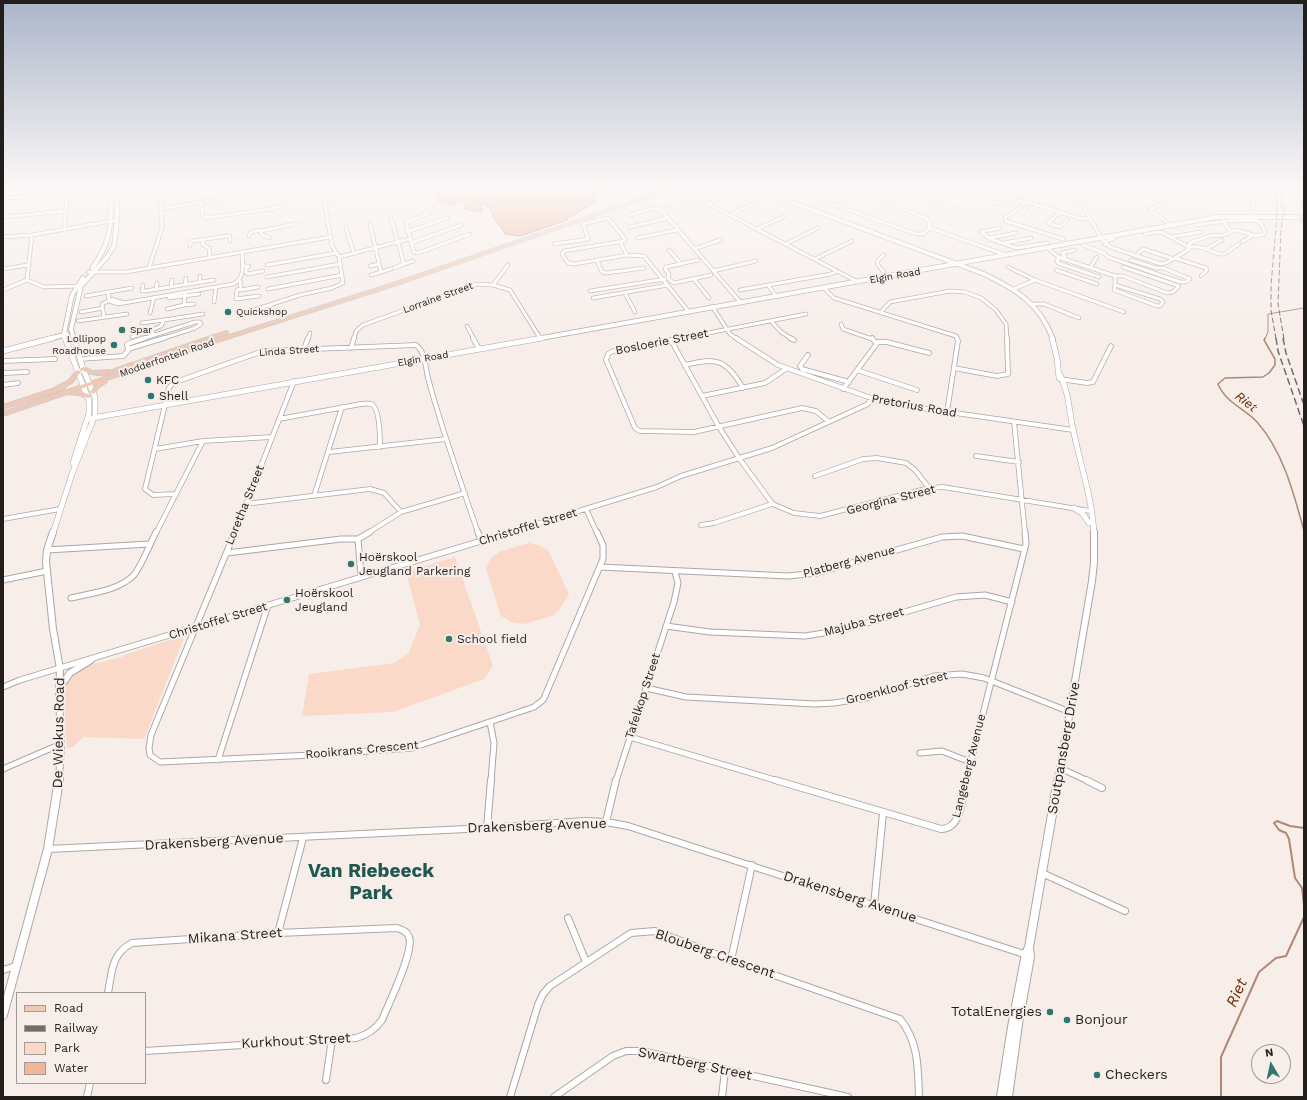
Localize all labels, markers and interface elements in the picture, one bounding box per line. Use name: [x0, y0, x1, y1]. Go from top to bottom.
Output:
street label: Elgin Road: [869, 266, 921, 286]
street label: Lorraine Street: [401, 280, 475, 316]
place label: Quickshop: [236, 306, 287, 318]
marker: Quickshop: [223, 307, 233, 317]
place label: Spar: [130, 324, 152, 336]
marker: Spar: [117, 325, 127, 335]
street label: Bosloerie Street: [614, 326, 710, 358]
place label: Lollipop Roadhouse: [52, 333, 106, 356]
street label: Modderfontein Road: [118, 336, 216, 380]
marker: Lollipop Roadhouse: [109, 340, 119, 350]
street label: Linda Street: [259, 343, 319, 359]
street label: Elgin Road: [397, 349, 449, 369]
place label: KFC: [156, 373, 179, 387]
marker: KFC: [143, 375, 153, 385]
water label: Riet: [1232, 388, 1260, 416]
place label: Shell: [159, 389, 188, 403]
marker: Shell: [146, 391, 156, 401]
street label: Pretorius Road: [870, 391, 958, 421]
street label: Loretha Street: [222, 463, 268, 547]
street label: Georgina Street: [845, 482, 937, 518]
street label: Christoffel Street: [477, 505, 579, 549]
street label: Platberg Avenue: [801, 543, 897, 581]
place label: Hoërskool Jeugland Parkering: [359, 550, 470, 578]
marker: Hoërskool Jeugland Parkering: [346, 559, 356, 569]
place label: Hoërskool Jeugland: [295, 586, 353, 614]
marker: Hoërskool Jeugland: [282, 595, 292, 605]
street label: Christoffel Street: [167, 599, 269, 643]
street label: Majuba Street: [822, 604, 906, 640]
place label: School field: [457, 632, 527, 646]
marker: School field: [444, 634, 454, 644]
street label: Tafelkop Street: [622, 651, 664, 741]
street label: Groenkloof Street: [844, 668, 950, 708]
street label: De Wiekus Road: [50, 677, 68, 789]
street label: Soutpansberg Drive: [1044, 681, 1084, 815]
street label: Langeberg Avenue: [949, 713, 989, 819]
street label: Rooikrans Crescent: [305, 738, 419, 762]
street label: Drakensberg Avenue: [467, 815, 607, 837]
street label: Drakensberg Avenue: [144, 830, 284, 854]
district label: Van Riebeeck Park: [308, 860, 434, 904]
street label: Drakensberg Avenue: [781, 867, 919, 927]
street label: Mikana Street: [187, 924, 283, 948]
street label: Blouberg Crescent: [653, 926, 777, 982]
water label: Riet: [1222, 976, 1252, 1010]
legend: [16, 992, 146, 1084]
text: Road: [54, 1001, 83, 1015]
place label: TotalEnergies: [951, 1004, 1042, 1020]
marker: TotalEnergies: [1045, 1007, 1055, 1017]
place label: Bonjour: [1075, 1012, 1128, 1028]
marker: Bonjour: [1062, 1015, 1072, 1025]
text: Railway: [54, 1021, 98, 1035]
street label: Kurkhout Street: [241, 1030, 351, 1052]
text: Park: [54, 1041, 80, 1055]
street label: Swartberg Street: [636, 1044, 754, 1084]
north arrow: [1251, 1044, 1291, 1084]
text: N: [1264, 1046, 1274, 1060]
text: Water: [54, 1061, 88, 1075]
place label: Checkers: [1105, 1067, 1168, 1083]
marker: Checkers: [1092, 1070, 1102, 1080]

